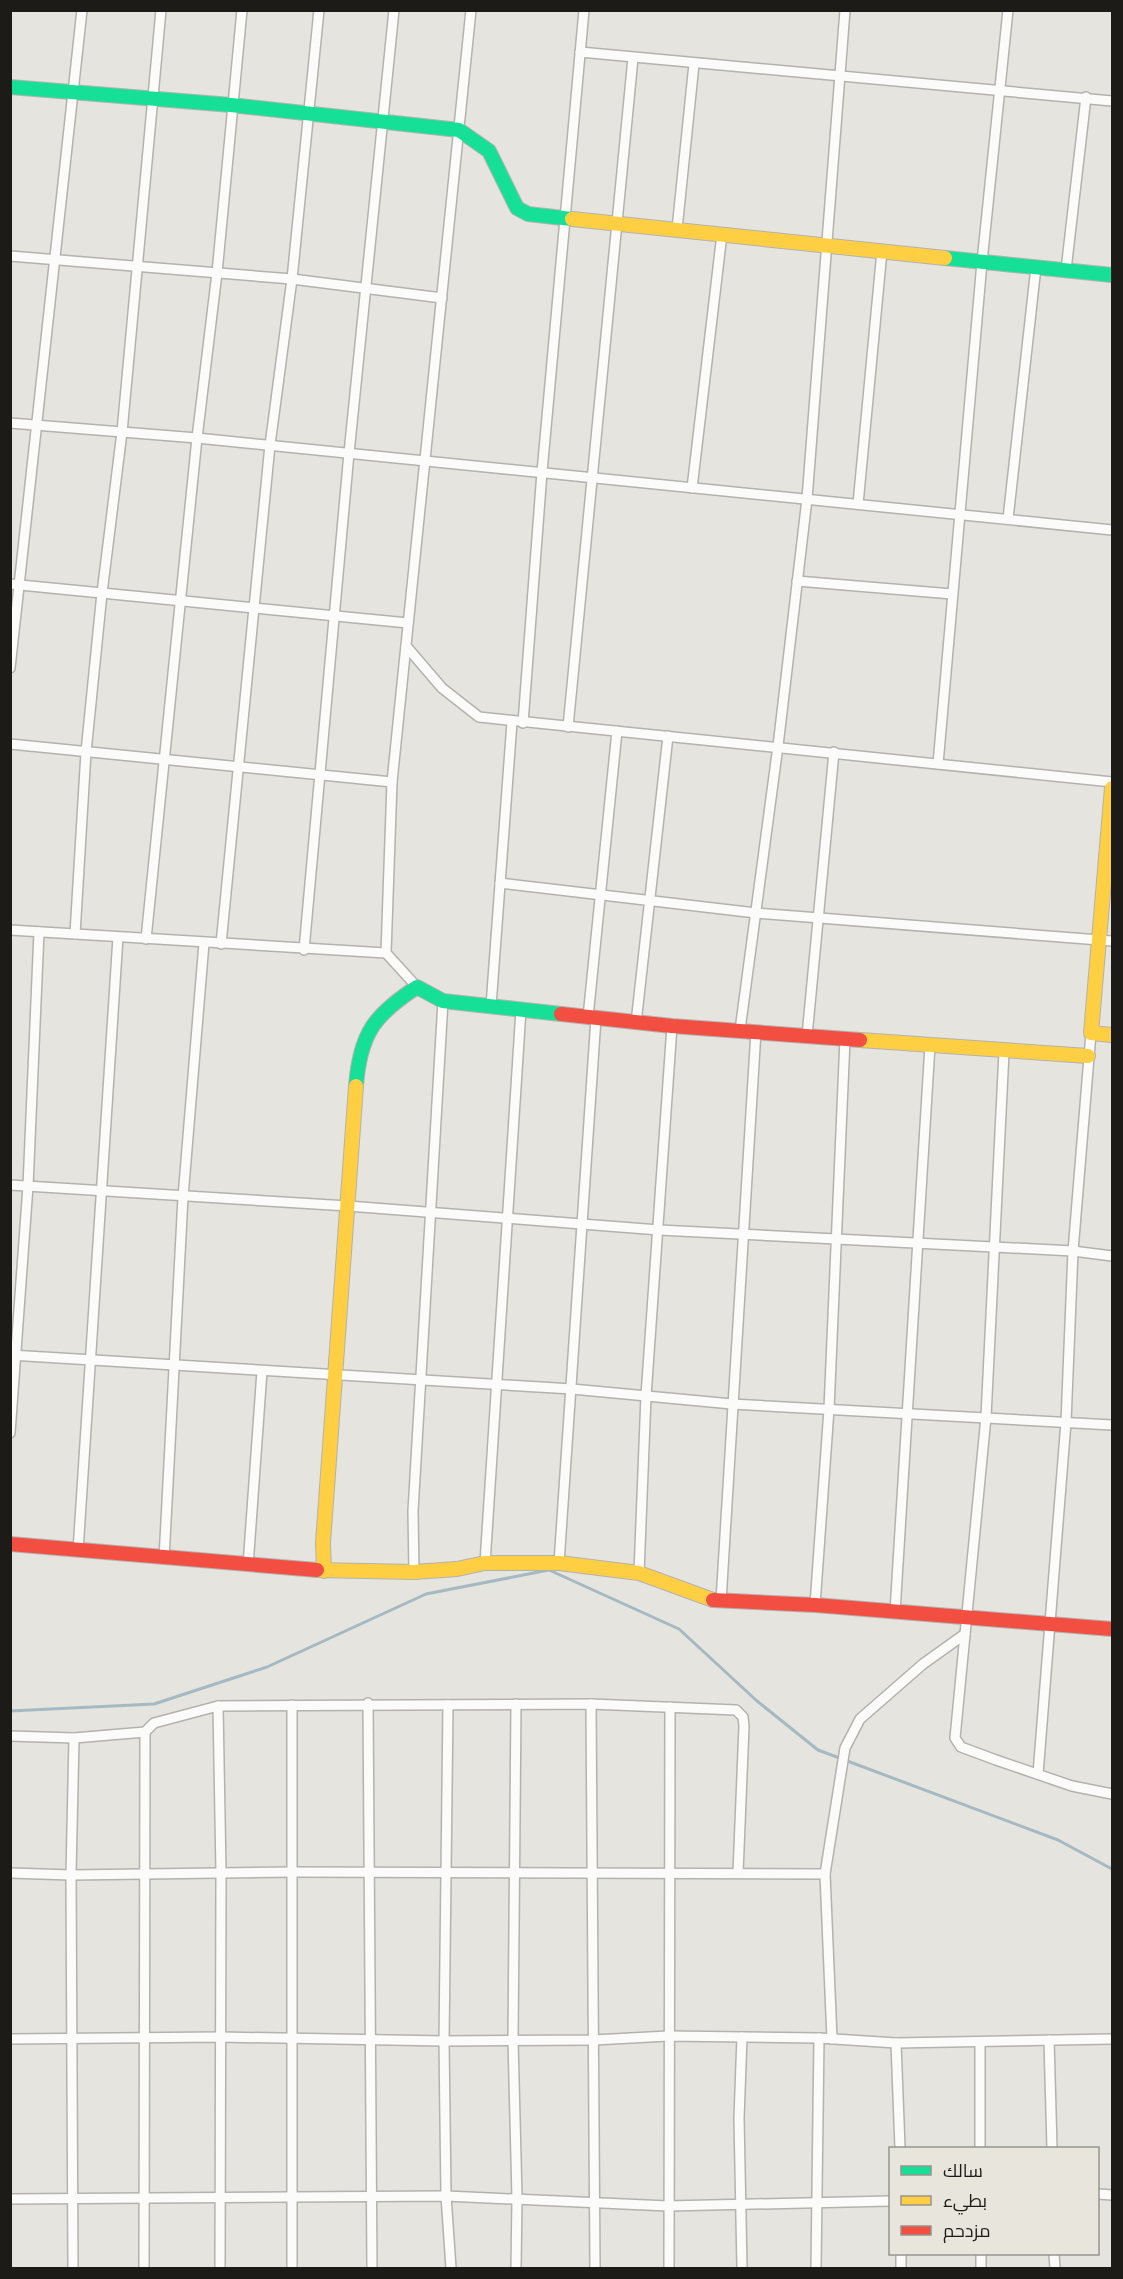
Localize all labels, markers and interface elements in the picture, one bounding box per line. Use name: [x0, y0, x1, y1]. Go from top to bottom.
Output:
legend: [889, 2147, 1099, 2255]
text: سالك: [943, 2159, 983, 2182]
text: بطيء: [943, 2189, 987, 2215]
text: مزدحم: [943, 2219, 991, 2243]

